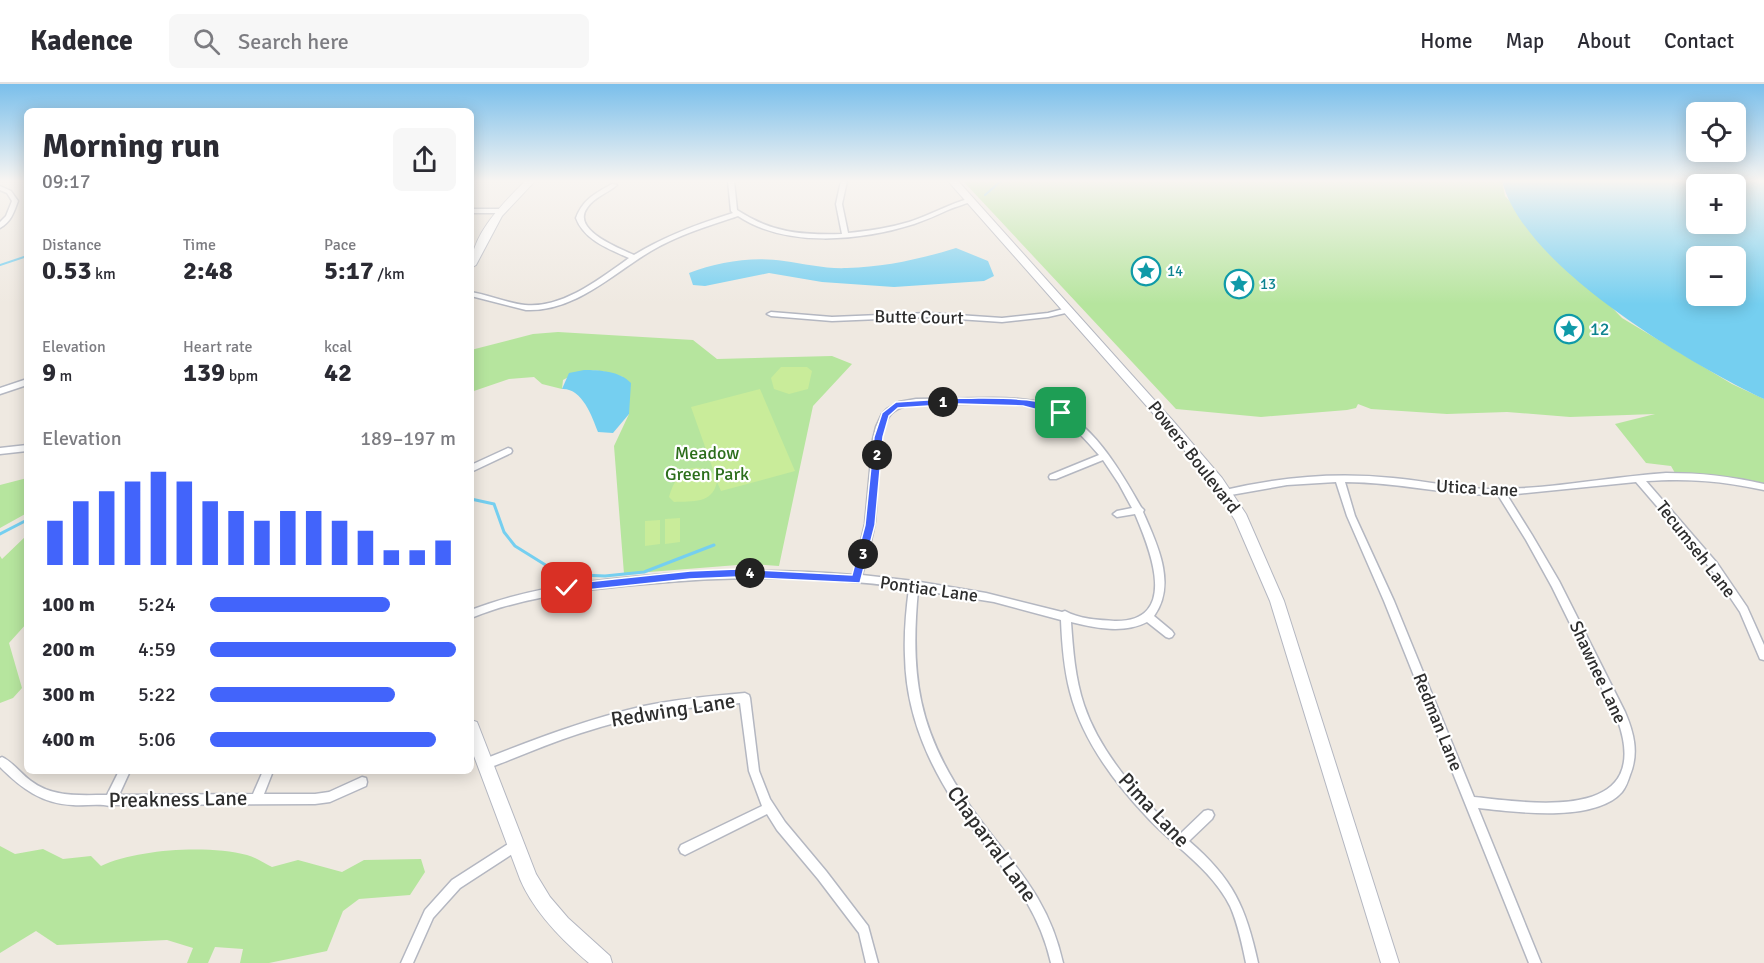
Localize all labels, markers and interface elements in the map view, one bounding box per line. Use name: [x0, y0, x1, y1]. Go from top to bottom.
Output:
search box: [169, 14, 589, 68]
text: Kadence: [30, 24, 133, 58]
icon: search: [190, 25, 223, 58]
text: Search here: [238, 28, 349, 55]
text: Home: [1420, 28, 1473, 54]
text: Map: [1506, 28, 1544, 54]
text: About: [1577, 28, 1631, 54]
text: Contact: [1664, 28, 1734, 54]
map controls: [1686, 102, 1746, 306]
button: locate: [1686, 102, 1746, 162]
text: Morning run: [42, 126, 220, 167]
button: share: [393, 128, 456, 191]
text: 09:17: [42, 169, 91, 194]
button: +: [1686, 174, 1746, 234]
text: Distance: [42, 235, 102, 255]
text: Time: [183, 235, 216, 255]
text: Pace: [324, 235, 356, 255]
button: −: [1686, 246, 1746, 306]
text: 0.53: [42, 255, 92, 287]
text: 2:48: [183, 255, 233, 287]
text: 5:17: [324, 255, 374, 287]
place icon: 14: [1130, 255, 1162, 287]
place label: 14: [1167, 262, 1183, 280]
text: km: [92, 264, 116, 284]
text: /km: [374, 264, 405, 284]
place icon: 13: [1223, 268, 1255, 300]
place label: 13: [1260, 275, 1276, 293]
street label: Butte Court: [874, 305, 964, 329]
place icon: 12: [1553, 313, 1585, 345]
place label: 12: [1590, 318, 1609, 340]
text: Elevation: [42, 337, 106, 357]
text: Heart rate: [183, 337, 252, 357]
text: kcal: [324, 337, 352, 357]
text: 9: [42, 357, 56, 389]
text: 139: [183, 357, 225, 389]
text: 42: [324, 357, 352, 389]
text: m: [56, 366, 72, 386]
text: bpm: [225, 366, 258, 386]
pin: 1: [928, 387, 958, 417]
pin: [1035, 387, 1086, 438]
text: 1: [939, 392, 947, 412]
icon: arrive: [1044, 396, 1077, 429]
street label: Powers Boulevard: [1143, 396, 1245, 518]
text: Elevation: [42, 426, 122, 451]
text: 189–197 m: [360, 426, 456, 451]
pin: 2: [862, 440, 892, 470]
park label: Meadow Green Park: [665, 442, 749, 485]
text: 2: [873, 445, 881, 465]
street label: Utica Lane: [1435, 475, 1519, 501]
street label: Tecumseh Lane: [1651, 496, 1741, 602]
pin: 3: [848, 539, 878, 569]
text: 3: [859, 544, 867, 564]
pin: 4: [735, 558, 765, 588]
pin: [541, 562, 592, 613]
text: 4: [746, 563, 754, 583]
icon: check: [550, 571, 583, 604]
street label: Pontiac Lane: [879, 571, 979, 607]
text: 100 m: [42, 592, 95, 617]
text: 5:24: [138, 592, 176, 617]
street label: Shawnee Lane: [1565, 617, 1631, 727]
text: 200 m: [42, 637, 95, 662]
text: 4:59: [138, 637, 176, 662]
street label: Redman Lane: [1408, 670, 1468, 774]
text: 300 m: [42, 682, 95, 707]
text: 5:22: [138, 682, 176, 707]
street label: Redwing Lane: [609, 687, 737, 733]
text: 400 m: [42, 727, 95, 752]
text: 5:06: [138, 727, 176, 752]
street label: Pima Lane: [1113, 767, 1195, 853]
street label: Chaparral Lane: [941, 781, 1043, 907]
street label: Preakness Lane: [108, 785, 248, 813]

